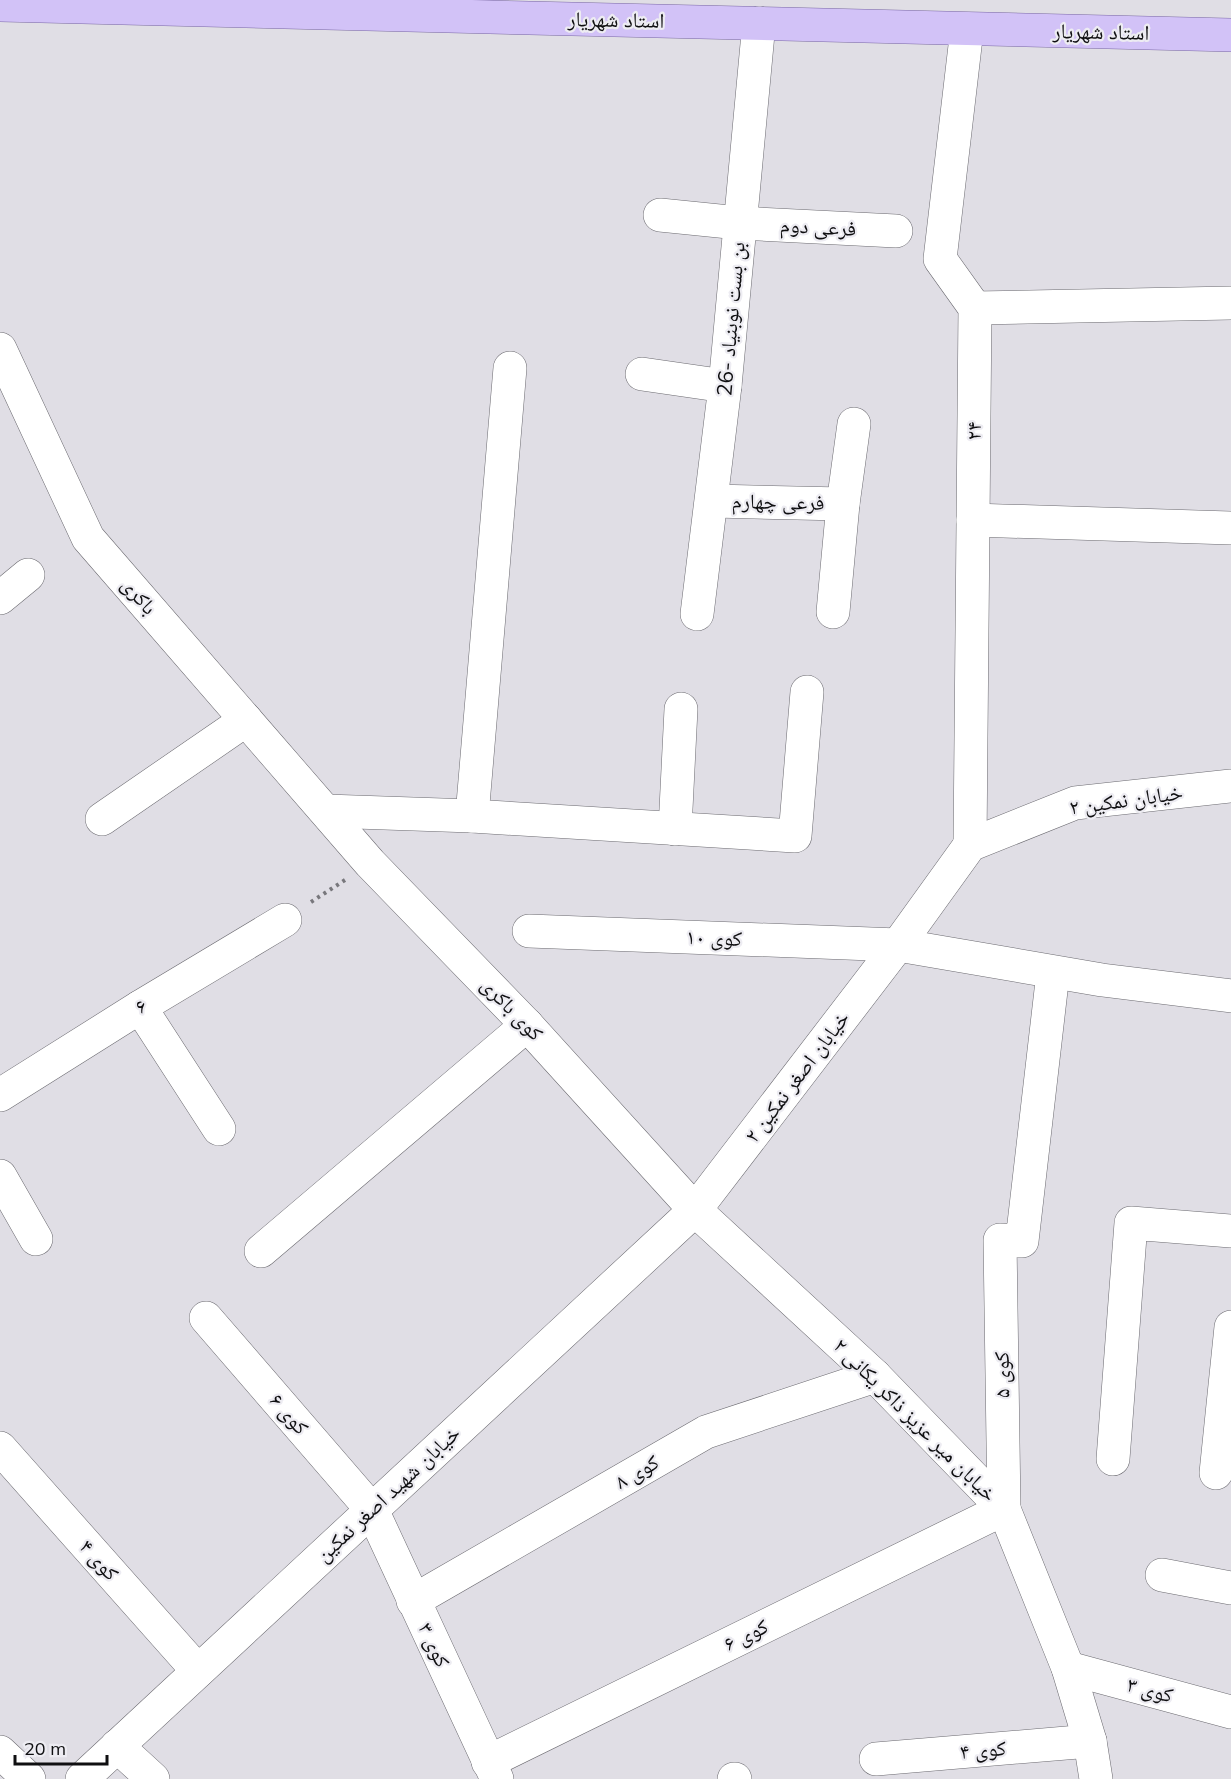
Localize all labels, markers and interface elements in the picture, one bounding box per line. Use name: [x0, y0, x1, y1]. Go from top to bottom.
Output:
street label: استاد شهریار: [566, 5, 665, 33]
street label: استاد شهریار: [1051, 17, 1150, 45]
street label: فرعی دوم: [779, 211, 857, 243]
street label: 26- بن بست نوبنیاد: [710, 241, 751, 397]
street label: ۲۴: [960, 421, 986, 441]
street label: فرعی چهارم: [731, 487, 825, 517]
street label: باکری: [116, 571, 163, 619]
street label: خیابان نمکین ۲: [1068, 778, 1184, 821]
street label: کوی ۱۰: [686, 923, 743, 951]
street label: کوی باکری: [476, 971, 549, 1046]
street label: ۶: [130, 992, 151, 1019]
street label: خیابان اصغر نمکین ۲: [738, 1005, 855, 1148]
street label: ۲ خیابان میر عزیز ذاکر یکانی: [828, 1332, 1003, 1507]
street label: کوی ۵: [988, 1351, 1014, 1398]
street label: کوی ۶: [265, 1387, 315, 1440]
street label: خیابان شهید اصغر نمکین: [310, 1420, 466, 1568]
street label: کوی ۸: [610, 1448, 663, 1494]
street label: کوی ۴: [75, 1533, 125, 1585]
street label: کوی ۶: [719, 1612, 772, 1656]
street label: کوی ۳: [413, 1618, 457, 1671]
street label: کوی ۳: [1124, 1670, 1176, 1708]
scale bar: [15, 1728, 106, 1766]
street label: کوی ۴: [959, 1734, 1007, 1764]
text: 20 m: [24, 1737, 66, 1760]

